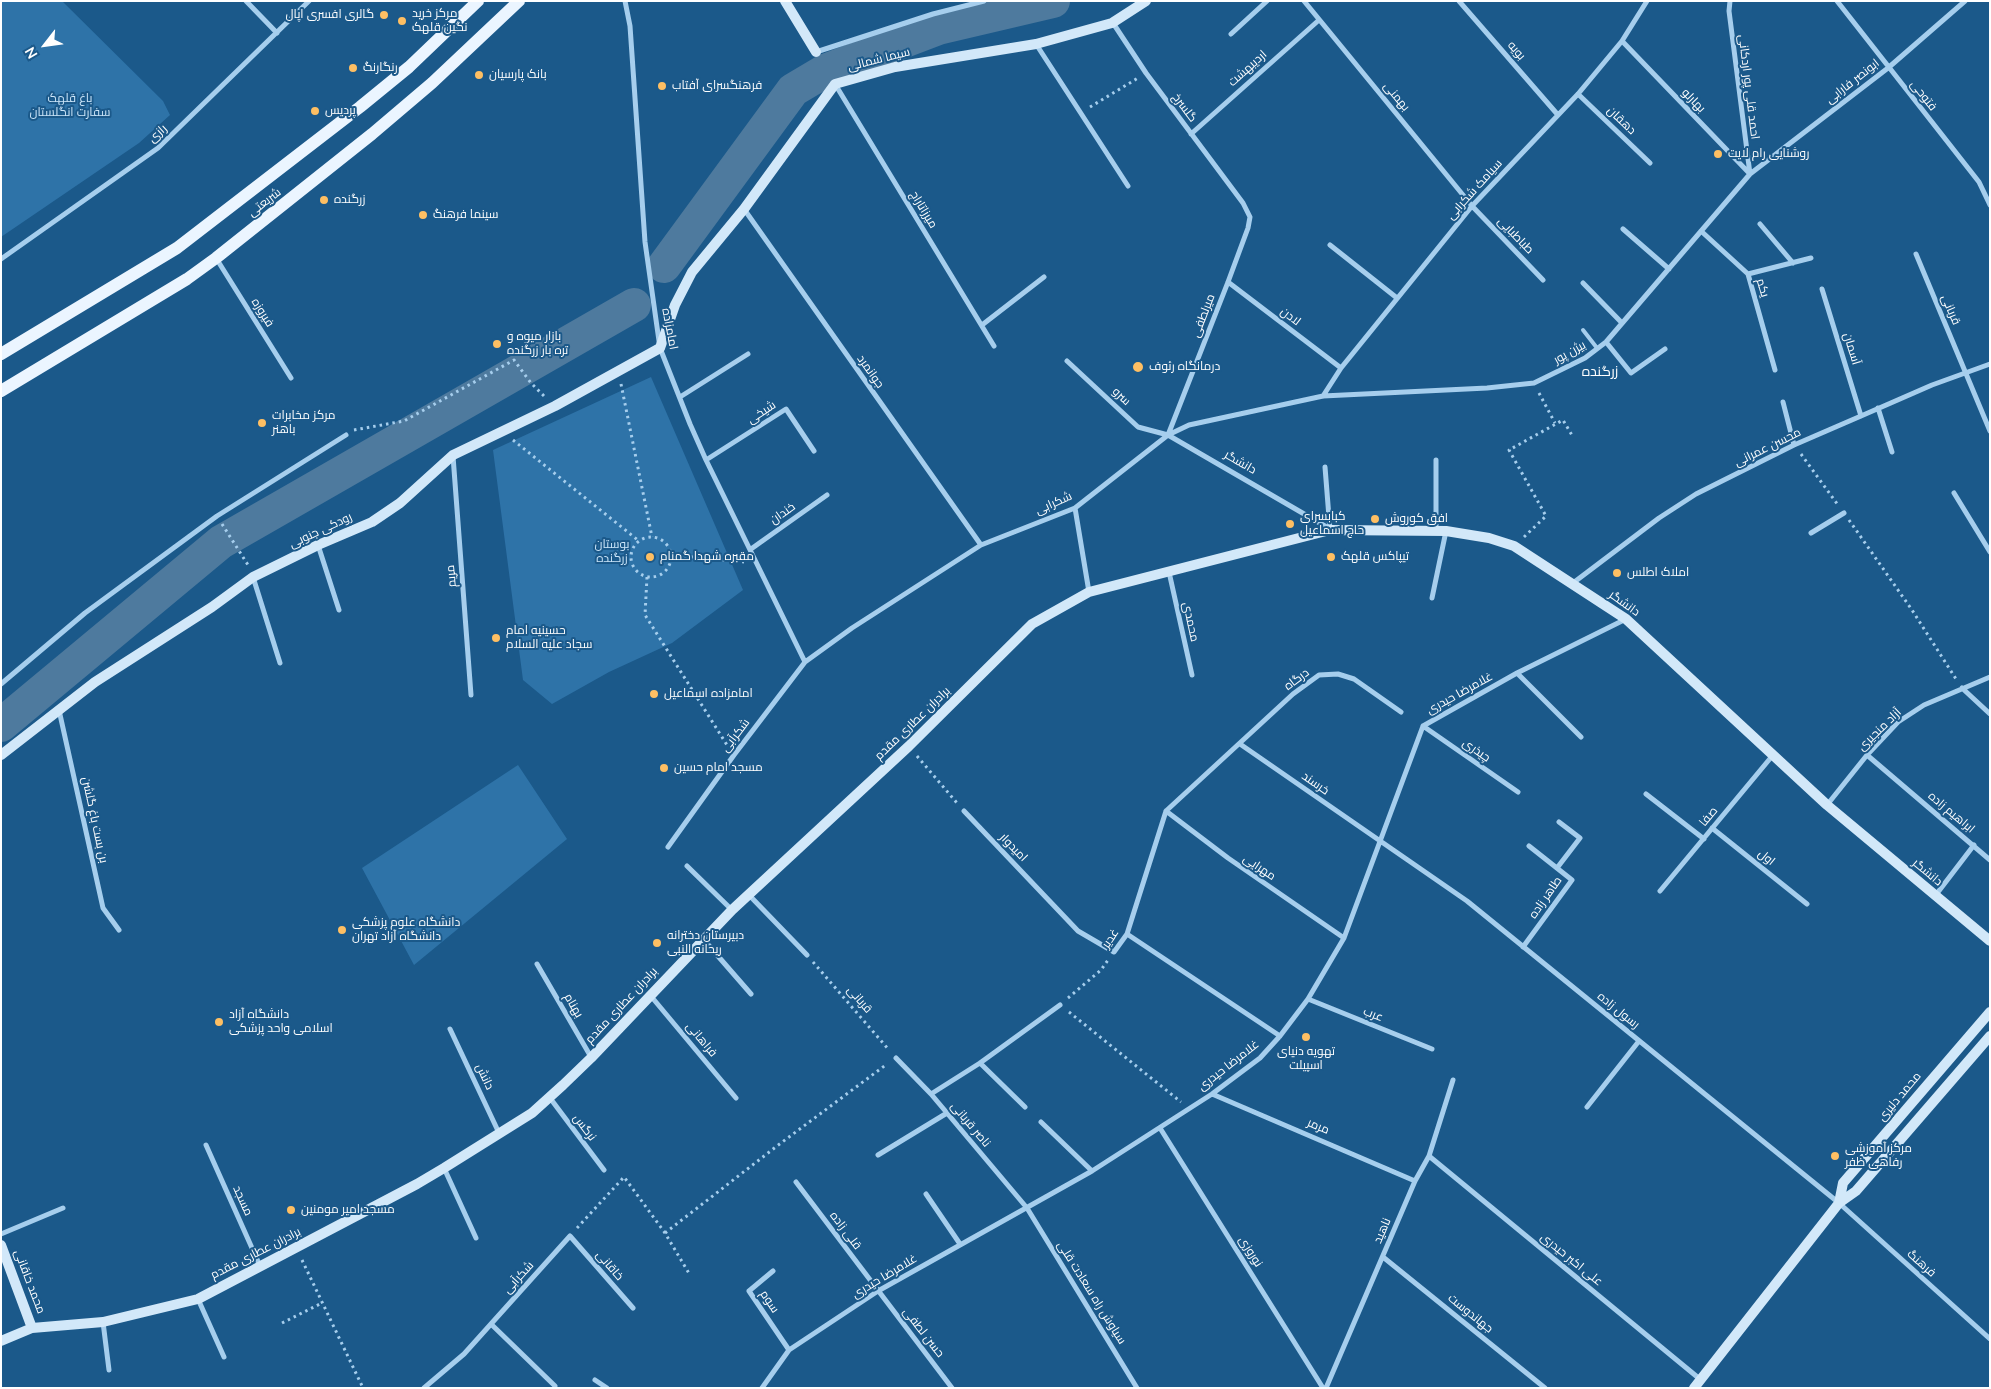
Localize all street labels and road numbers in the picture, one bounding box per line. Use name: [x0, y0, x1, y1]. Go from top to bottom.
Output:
street label: احمد قلی پور اردکانی: [1734, 34, 1762, 140]
street label: بویه: [1504, 39, 1528, 63]
street label: سیما شمالی: [846, 45, 912, 75]
street label: اردیبهشت: [1226, 48, 1270, 90]
street label: ابونصر فارابی: [1823, 57, 1883, 107]
street label: فتوحی: [1907, 78, 1939, 114]
street label: بهمنی: [1380, 80, 1412, 114]
street label: بهارلو: [1678, 86, 1708, 116]
street label: گلسرخ: [1168, 91, 1200, 125]
street label: دهقان: [1604, 104, 1638, 138]
street label: رازی: [146, 122, 170, 146]
street label: سیامک شکرابی: [1444, 157, 1506, 223]
street label: شریعتی: [245, 186, 285, 220]
street label: میرزاتاراج: [906, 189, 940, 231]
street label: طباطبایی: [1494, 215, 1536, 257]
street label: یکم: [1752, 277, 1772, 299]
street label: میرلطفی: [1189, 292, 1219, 340]
street label: قربانی: [1937, 293, 1963, 327]
street label: فیروزه: [248, 296, 276, 330]
street label: لادن: [1277, 305, 1303, 329]
street label: امامزاده: [658, 307, 680, 351]
street label: آسمان: [1839, 331, 1863, 367]
street label: بیژن پور: [1551, 338, 1589, 368]
street label: جوانمرد: [853, 353, 887, 391]
street label: سرو: [1109, 385, 1133, 409]
street label: شیخی: [745, 398, 779, 428]
street label: محسن عمرانی: [1732, 426, 1804, 470]
street label: دانشگر: [1221, 448, 1259, 478]
street label: شکرابی: [1034, 490, 1074, 518]
street label: خندان: [767, 500, 799, 528]
street label: رودکی جنوبی: [287, 510, 355, 552]
street label: مریم: [444, 564, 460, 588]
street label: دانشگر: [1606, 588, 1642, 620]
street label: محمدی: [1179, 601, 1201, 643]
street label: درگاه: [1282, 666, 1312, 694]
street label: غلامرضا حیدری: [1424, 670, 1496, 718]
street label: برادران عطاری مقدم: [872, 684, 954, 764]
street label: آزاد منجیری: [1855, 706, 1905, 754]
street label: شکرآبی: [719, 716, 753, 756]
street label: چیذری: [1459, 736, 1493, 766]
street label: خرسند: [1299, 769, 1331, 799]
street label: بن بست باغ گلشن: [78, 776, 110, 864]
street label: ابراهیم زاده: [1925, 789, 1977, 837]
street label: صفا: [1697, 804, 1721, 830]
street label: امیدوار: [996, 831, 1030, 865]
street label: اول: [1755, 847, 1777, 869]
street label: مهرایی: [1240, 852, 1278, 884]
street label: دانشگر: [1909, 856, 1945, 890]
street label: طاهر زاده: [1526, 874, 1566, 922]
street label: غدیر: [1099, 927, 1123, 951]
street label: برادران عطاری مقدم: [583, 965, 661, 1047]
street label: قربانی: [843, 983, 875, 1017]
street label: رسول زاده: [1594, 990, 1642, 1032]
street label: بهنام: [560, 991, 586, 1021]
street label: عرب: [1361, 1005, 1385, 1025]
street label: فراهانی: [682, 1020, 720, 1060]
street label: غلامرضا حیدری: [1196, 1038, 1262, 1094]
street label: دانش: [472, 1062, 496, 1092]
street label: محمد دلیری: [1875, 1070, 1925, 1124]
street label: ناصر قربانی: [947, 1100, 993, 1150]
street label: نرگس: [569, 1112, 599, 1144]
street label: مرمر: [1305, 1116, 1331, 1138]
street label: مسجد: [229, 1184, 255, 1218]
street label: قلی زاده: [826, 1209, 864, 1253]
street label: ناهید: [1371, 1216, 1395, 1246]
street label: برادران عطاری مقدم: [209, 1225, 303, 1283]
street label: علی اکبر حیدری: [1537, 1231, 1605, 1289]
street label: نوروزی: [1235, 1234, 1265, 1270]
street label: سیاوش راه سعادت قلی: [1053, 1239, 1129, 1347]
street label: فرهنگ: [1904, 1247, 1938, 1281]
street label: محمد خاقانی: [10, 1248, 48, 1316]
street label: خاقانی: [592, 1248, 626, 1284]
street label: غلامرضا حیدری: [850, 1252, 920, 1302]
street label: شکرآبی: [501, 1259, 537, 1297]
street label: سوم: [756, 1288, 782, 1316]
street label: جهاندوست: [1444, 1291, 1496, 1337]
street label: حسن لطفی: [899, 1305, 947, 1361]

